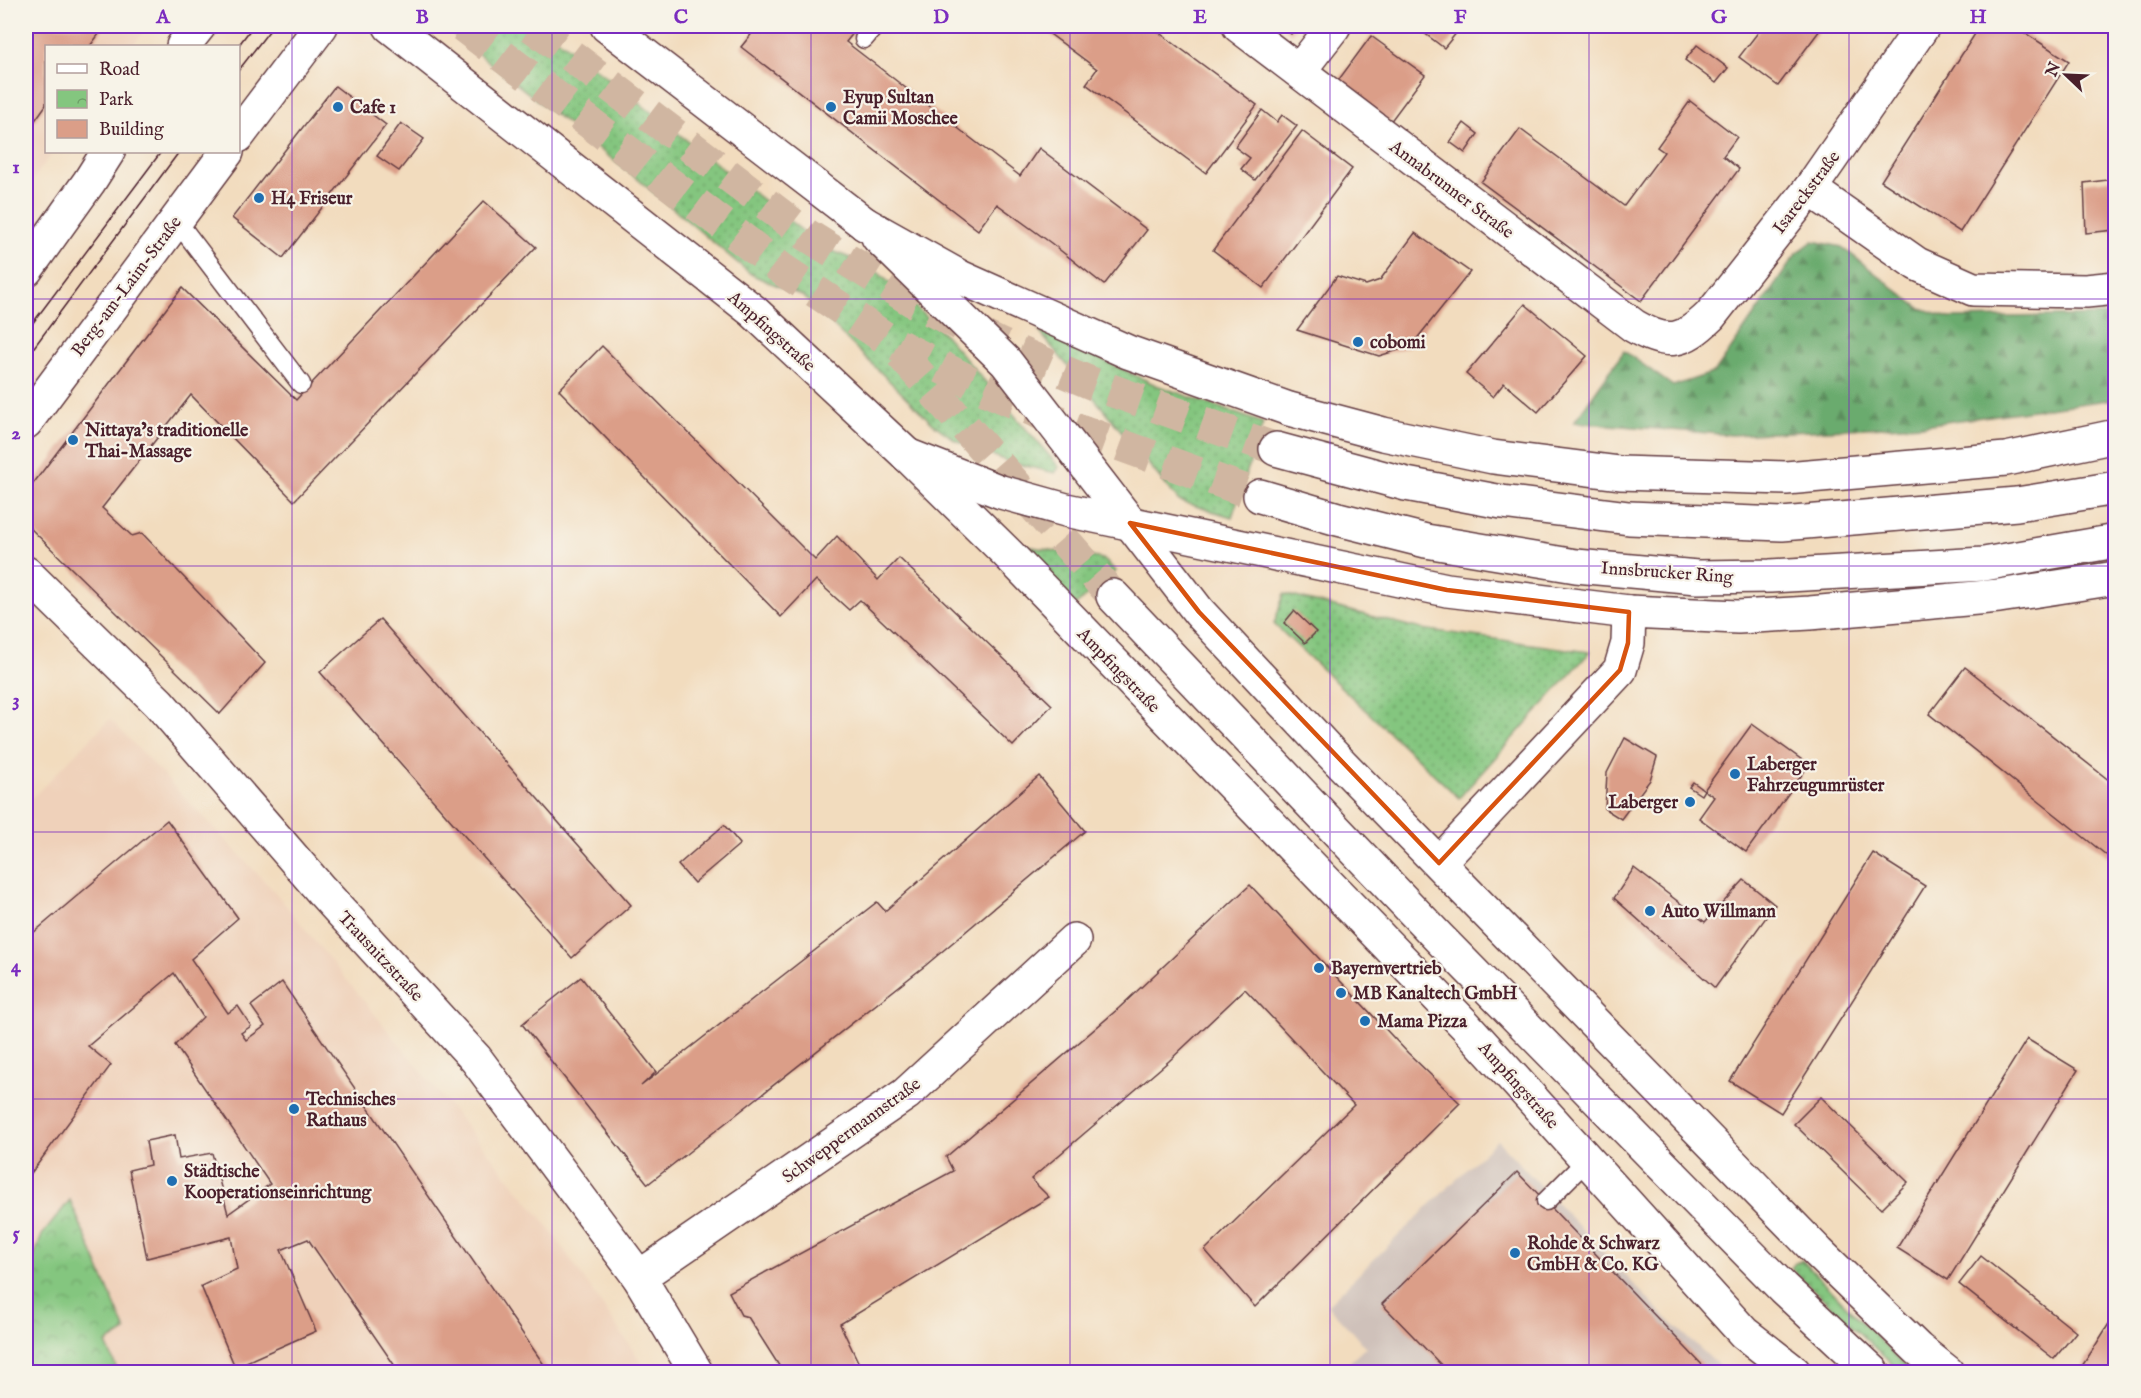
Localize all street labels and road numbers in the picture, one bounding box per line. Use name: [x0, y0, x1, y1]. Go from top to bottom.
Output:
street label: Annabrunner Straße: [1383, 135, 1518, 245]
street label: Isareckstraße: [1768, 147, 1846, 239]
street label: Berg-am-Laim-Straße: [67, 212, 188, 362]
street label: Ampfingstraße: [722, 286, 820, 377]
street label: Innsbrucker Ring: [1600, 557, 1734, 590]
street label: Ampfingstraße: [1071, 623, 1164, 719]
street label: Trausnitzstraße: [332, 907, 428, 1007]
street label: Ampfingstraße: [1472, 1037, 1563, 1135]
street label: Schweppermannstraße: [778, 1073, 926, 1189]

